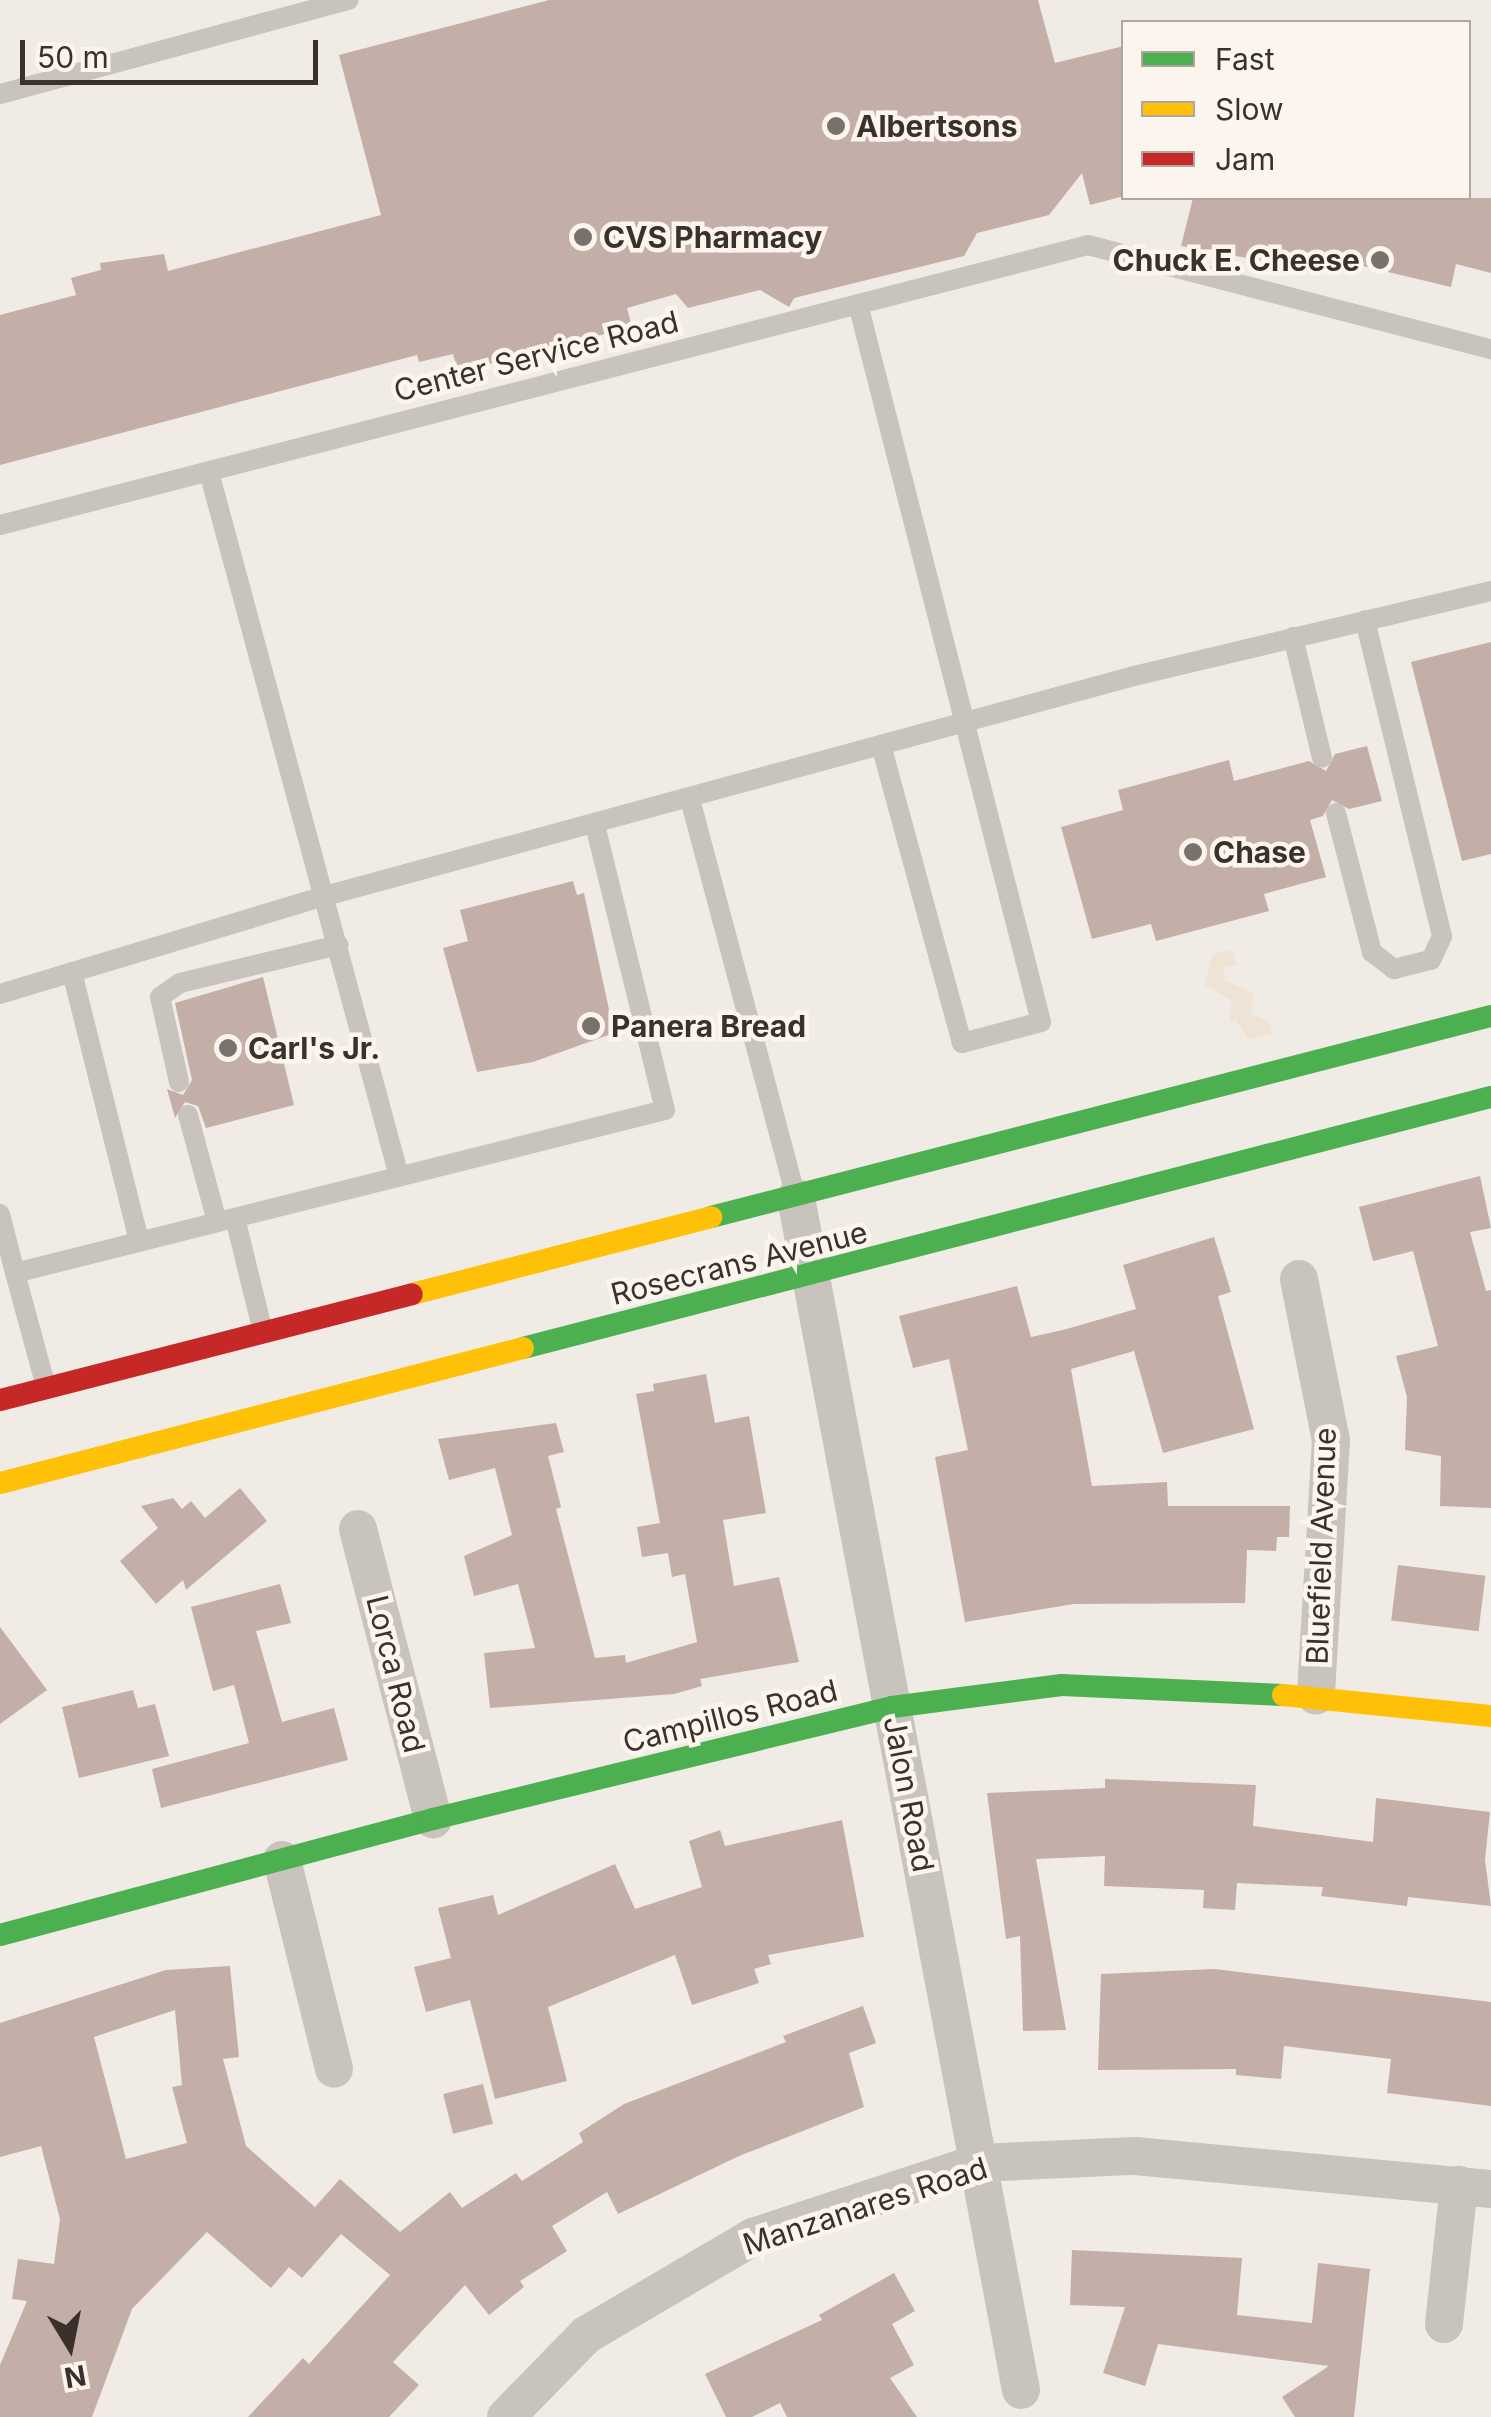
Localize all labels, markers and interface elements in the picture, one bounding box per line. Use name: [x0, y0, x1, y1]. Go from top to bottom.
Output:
scale bar: [25, 20, 322, 82]
legend: [1121, 20, 1471, 200]
text: 50 m: [37, 39, 109, 75]
text: Fast: [1215, 41, 1274, 77]
text: Slow: [1215, 91, 1284, 127]
place label: Albertsons: [856, 108, 1018, 144]
marker: Albertsons: [825, 115, 847, 137]
text: Jam: [1215, 141, 1275, 177]
place label: CVS Pharmacy: [603, 219, 822, 255]
marker: CVS Pharmacy: [572, 226, 594, 248]
place label: Chuck E. Cheese: [1112, 242, 1360, 278]
marker: Chuck E. Cheese: [1369, 249, 1391, 271]
street label: Center Service Road: [390, 303, 682, 409]
place label: Chase: [1213, 834, 1306, 870]
marker: Chase: [1182, 841, 1204, 863]
place label: Panera Bread: [611, 1008, 806, 1044]
marker: Panera Bread: [580, 1015, 602, 1037]
place label: Carl's Jr.: [248, 1030, 380, 1066]
marker: Carl's Jr.: [217, 1037, 239, 1059]
street label: Rosecrans Avenue: [607, 1214, 871, 1312]
street label: Bluefield Avenue: [1299, 1427, 1343, 1665]
street label: Lorca Road: [359, 1592, 433, 1756]
street label: Campillos Road: [619, 1672, 841, 1760]
street label: Jalon Road: [876, 1713, 942, 1875]
street label: Manzanares Road: [738, 2150, 992, 2262]
north arrow: [20, 2297, 120, 2397]
text: N: [62, 2358, 89, 2395]

